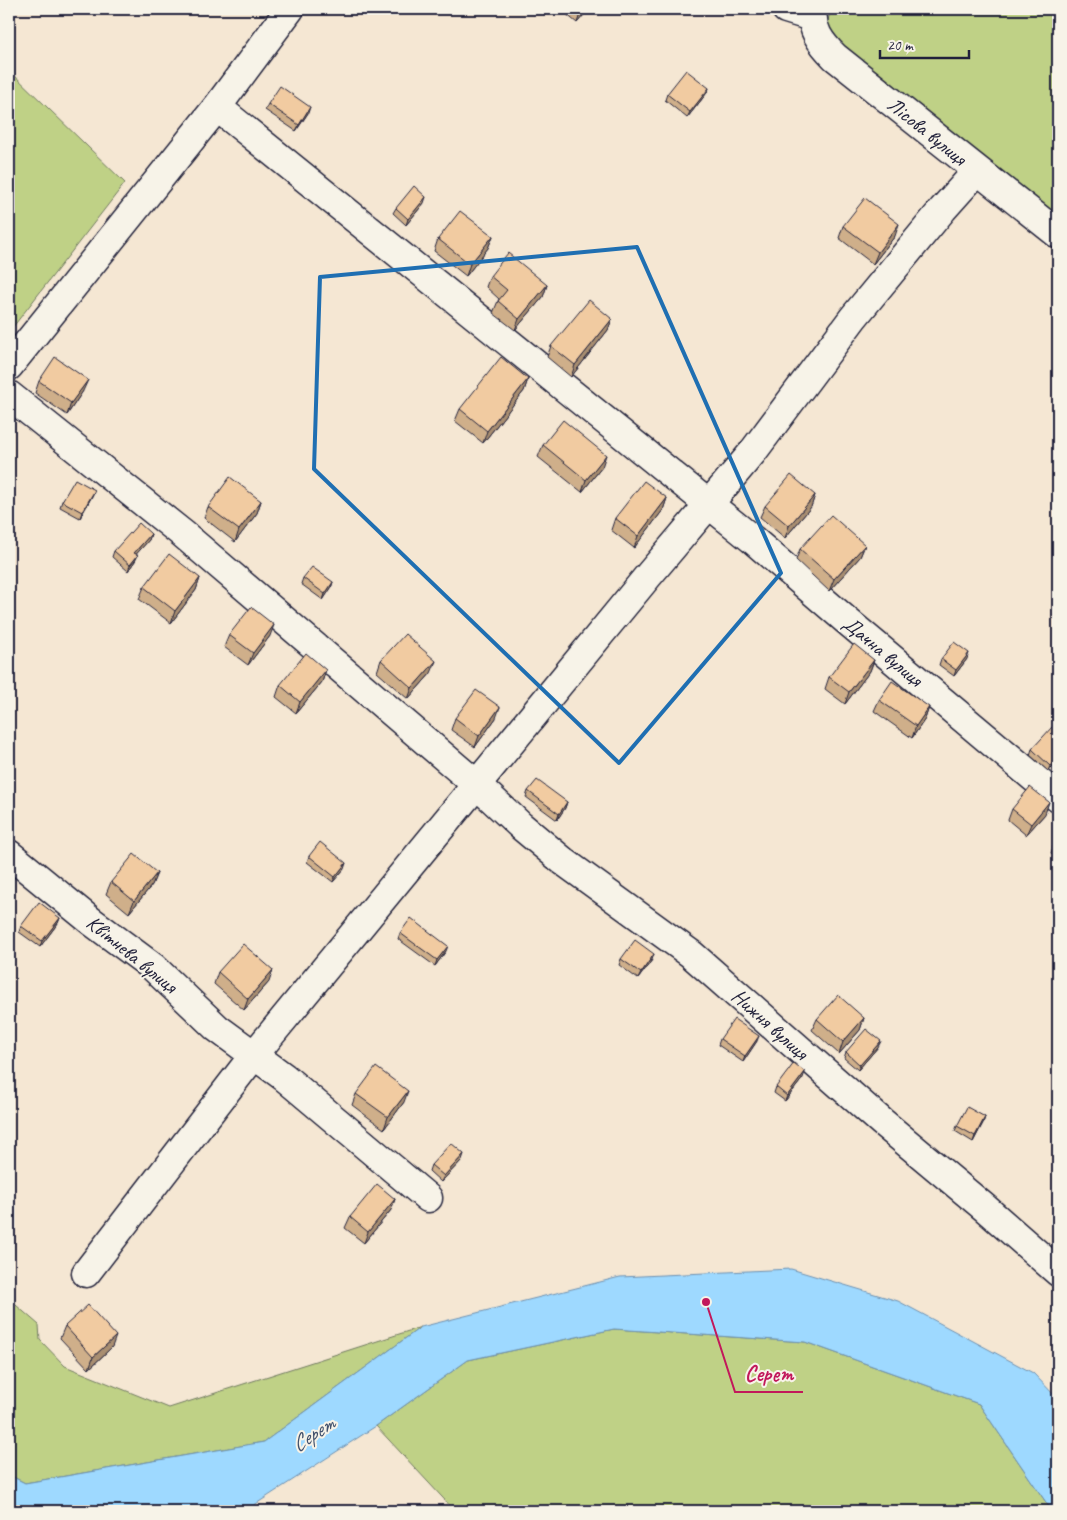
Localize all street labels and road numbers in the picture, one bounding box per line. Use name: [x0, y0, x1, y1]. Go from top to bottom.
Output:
street label: Лісова вулиця: [882, 91, 973, 172]
street label: Дачна вулиця: [838, 610, 929, 693]
street label: Квітнева вулиця: [81, 909, 184, 999]
street label: Нижня вулиця: [726, 983, 815, 1066]

